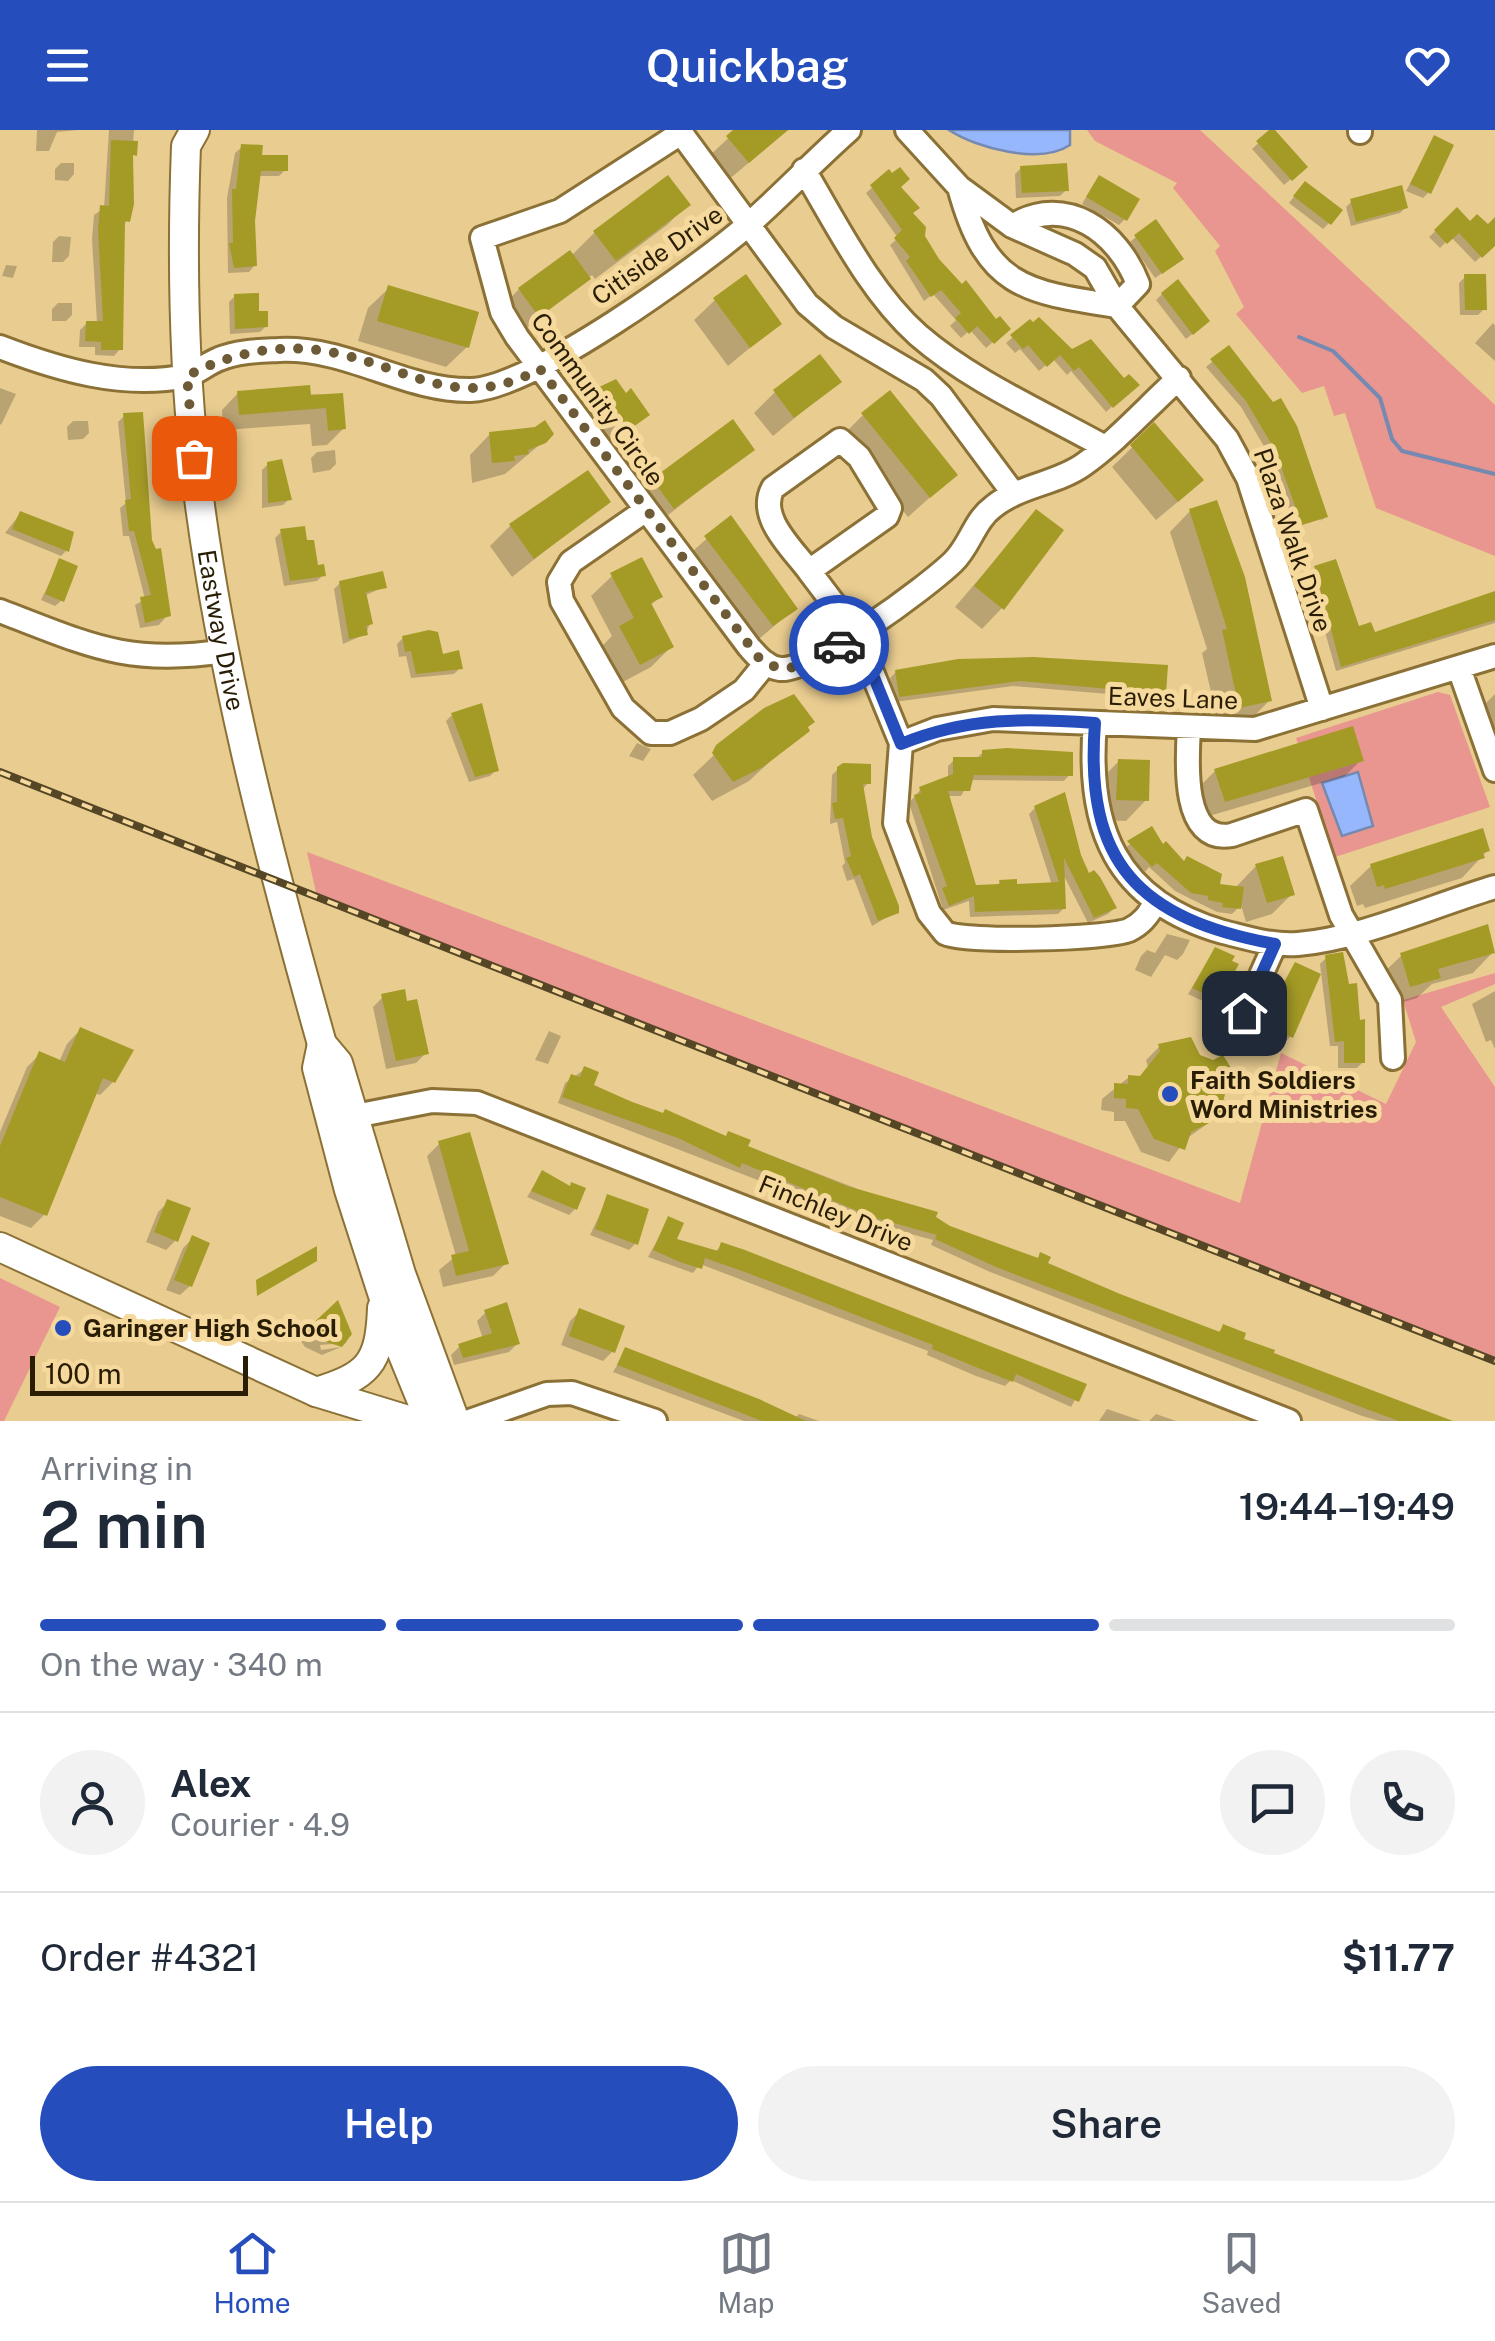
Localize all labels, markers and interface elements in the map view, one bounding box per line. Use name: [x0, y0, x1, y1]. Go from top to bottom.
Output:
icon: menu: [40, 38, 95, 93]
icon: heart: [1400, 38, 1455, 93]
text: Quickbag: [646, 39, 849, 92]
street label: Citiside Drive: [586, 199, 728, 311]
street label: Community Circle: [525, 307, 671, 491]
pin: [152, 416, 237, 501]
icon: bag: [167, 431, 222, 486]
street label: Plaza Walk Drive: [1247, 444, 1339, 636]
street label: Eastway Drive: [192, 548, 251, 713]
courier: [789, 595, 889, 695]
icon: car: [812, 618, 867, 673]
street label: Eaves Lane: [1107, 681, 1239, 715]
pin: [1202, 971, 1287, 1056]
icon: home: [1217, 986, 1272, 1041]
place label: Faith Soldiers Word Ministries: [1190, 1065, 1378, 1124]
marker: Faith Soldiers Word Ministries: [1159, 1083, 1181, 1105]
street label: Finchley Drive: [755, 1168, 917, 1258]
place label: Garinger High School: [83, 1313, 338, 1343]
marker: Garinger High School: [52, 1317, 74, 1339]
scale bar: [30, 1351, 248, 1396]
text: 100 m: [45, 1357, 122, 1390]
text: Arriving in: [40, 1450, 193, 1487]
text: 19:44–19:49: [1239, 1484, 1455, 1529]
text: 2 min: [40, 1486, 208, 1563]
text: On the way · 340 m: [40, 1646, 323, 1683]
button: person: [40, 1750, 145, 1855]
button: chat: [1220, 1750, 1325, 1855]
button: phone: [1350, 1750, 1455, 1855]
text: Alex: [170, 1761, 252, 1806]
text: Courier · 4.9: [170, 1806, 350, 1843]
text: Order #4321: [40, 1935, 259, 1980]
text: $11.77: [1342, 1935, 1455, 1980]
button: Help: [40, 2066, 738, 2181]
button: Share: [758, 2066, 1455, 2181]
tab: Home: [213, 2226, 291, 2319]
tab: Map: [718, 2226, 774, 2319]
tab: Saved: [1201, 2226, 1282, 2319]

